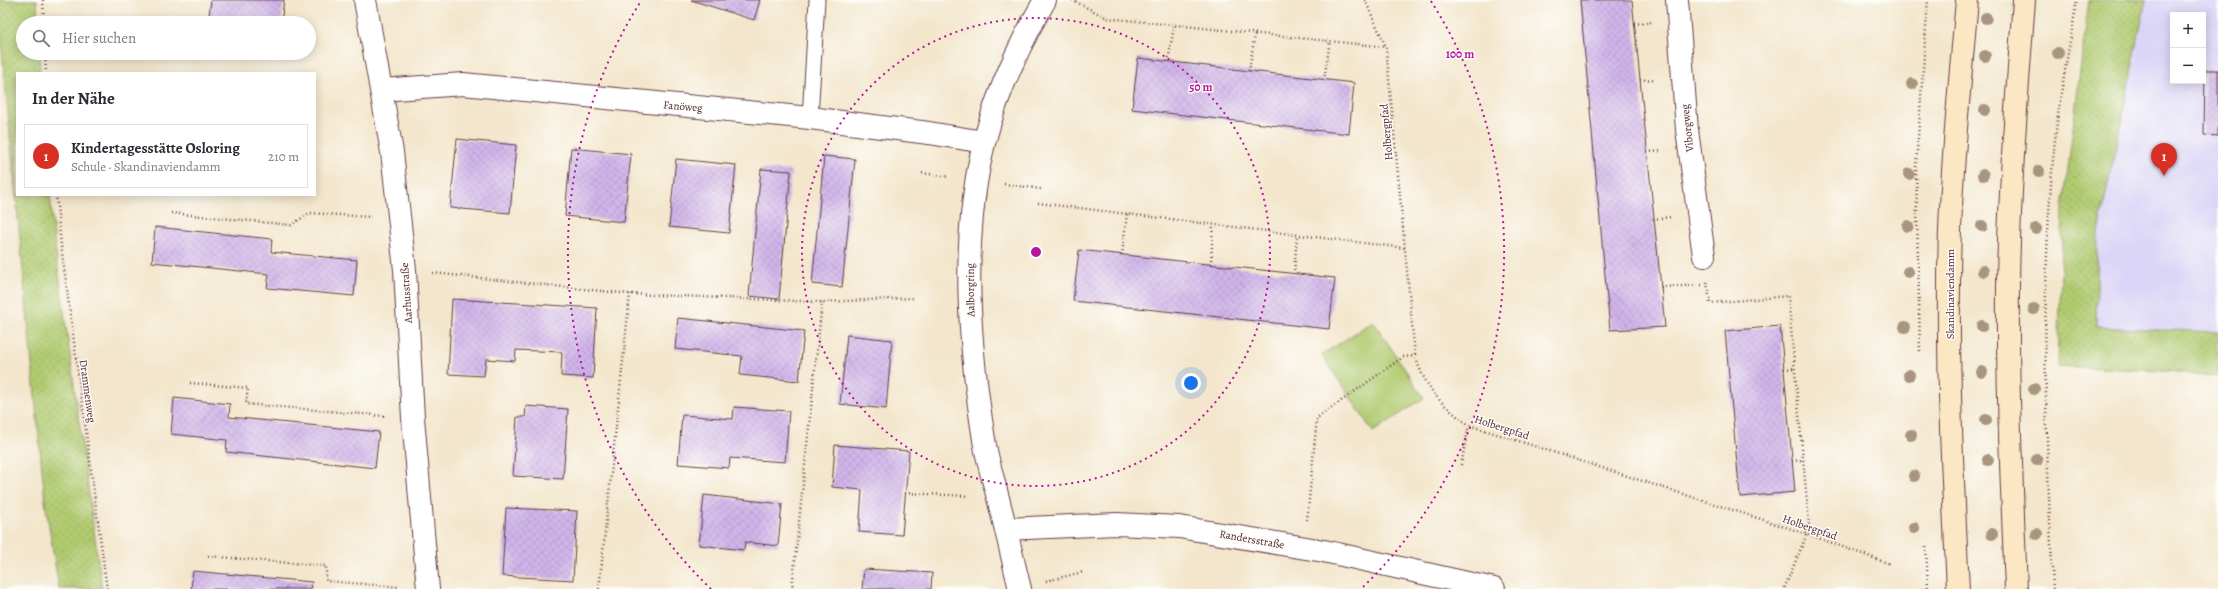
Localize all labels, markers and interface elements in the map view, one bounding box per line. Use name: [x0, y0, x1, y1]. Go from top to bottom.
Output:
map controls: [2170, 12, 2206, 84]
button: +: [2170, 12, 2206, 48]
search box: [16, 16, 316, 60]
icon: search: [30, 27, 52, 49]
text: Hier suchen: [62, 28, 136, 48]
text: 100 m: [1446, 46, 1474, 62]
button: −: [2170, 48, 2206, 84]
text: 50 m: [1189, 79, 1213, 95]
text: In der Nähe: [32, 87, 115, 110]
street label: Fanöweg: [663, 97, 704, 116]
street label: Holbergpfad: [1377, 103, 1396, 161]
street label: Viborgweg: [1677, 103, 1698, 154]
text: Kindertagesstätte Osloring: [71, 138, 240, 158]
pin: 1: [2151, 143, 2177, 176]
text: 1: [44, 148, 48, 165]
text: 210 m: [268, 148, 299, 165]
text: Schule · Skandinaviendamm: [71, 158, 221, 175]
centre of rings: [1029, 245, 1043, 259]
street label: Skandinaviendamm: [1943, 249, 1958, 339]
street label: Aarhusstraße: [397, 262, 416, 325]
street label: Aalborgring: [963, 262, 978, 318]
street label: Drammenweg: [76, 358, 99, 424]
your location: [1181, 373, 1201, 393]
street label: Holbergpfad: [1472, 412, 1531, 443]
street label: Holbergpfad: [1781, 511, 1839, 544]
street label: Randersstraße: [1218, 526, 1286, 553]

